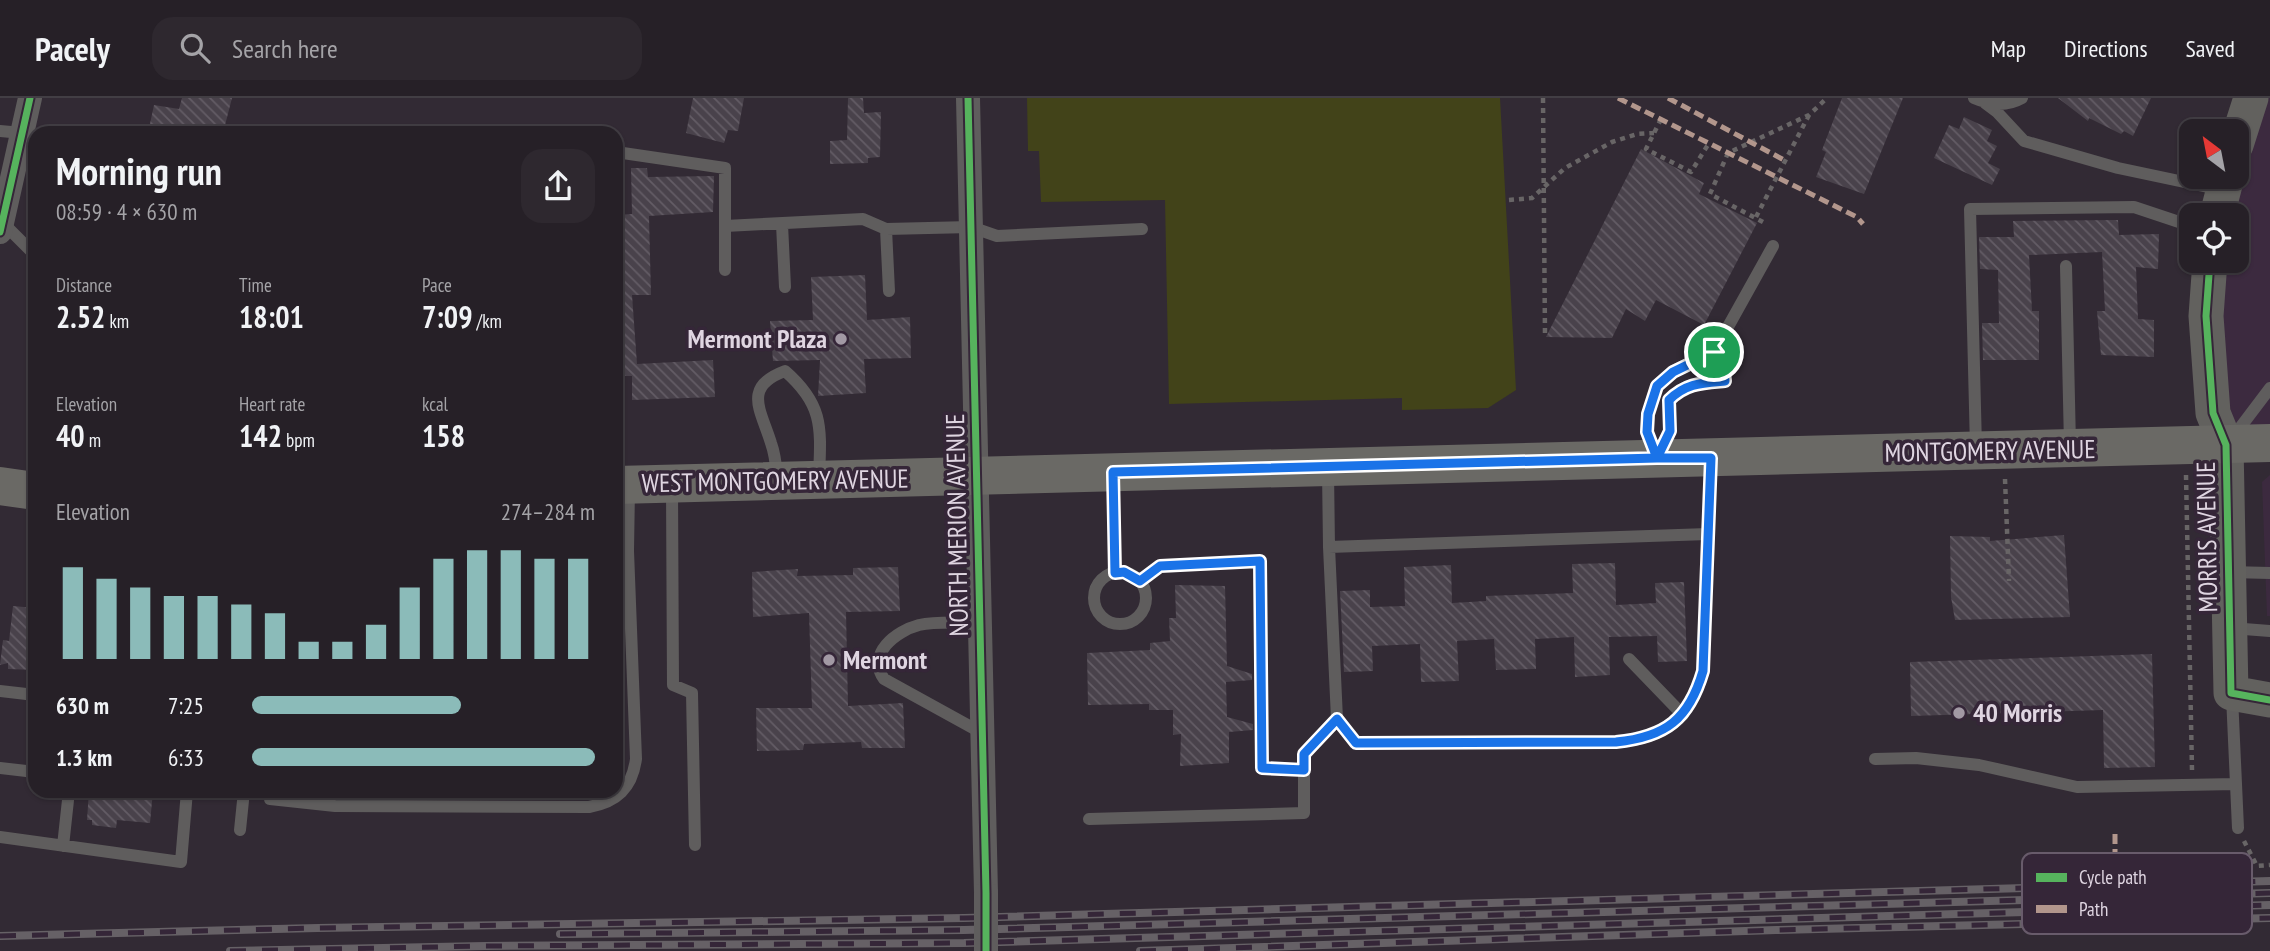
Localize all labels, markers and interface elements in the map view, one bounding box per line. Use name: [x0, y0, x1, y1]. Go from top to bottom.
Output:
search box: [152, 17, 642, 80]
text: Pacely: [35, 27, 110, 70]
icon: search: [176, 29, 214, 67]
text: Search here: [232, 32, 338, 65]
text: Map: [1991, 33, 2026, 64]
text: Directions: [2064, 33, 2148, 64]
text: Saved: [2186, 33, 2235, 64]
north arrow: [2179, 119, 2249, 189]
map controls: [2179, 119, 2249, 273]
text: Morning run: [56, 146, 222, 195]
button: share: [521, 149, 595, 223]
text: 08:59 · 4 × 630 m: [56, 197, 197, 226]
button: locate: [2179, 203, 2249, 273]
text: Distance: [56, 273, 112, 297]
text: Time: [239, 273, 272, 297]
text: Pace: [422, 273, 452, 297]
text: 2.52: [56, 297, 105, 336]
text: 18:01: [239, 297, 304, 336]
text: 7:09: [422, 297, 473, 336]
text: km: [105, 309, 129, 333]
text: /km: [473, 309, 502, 333]
place label: Mermont Plaza: [688, 322, 827, 355]
pin: [1684, 322, 1744, 382]
marker: Mermont Plaza: [833, 331, 849, 347]
icon: arrive: [1695, 333, 1733, 371]
text: Elevation: [56, 392, 117, 416]
text: Heart rate: [239, 392, 305, 416]
text: kcal: [422, 392, 448, 416]
street label: NORTH MERION AVENUE: [938, 413, 975, 637]
text: 40: [56, 416, 85, 455]
text: 142: [239, 416, 282, 455]
text: 158: [422, 416, 465, 455]
text: m: [85, 428, 101, 452]
text: bpm: [282, 428, 315, 452]
street label: MONTGOMERY AVENUE: [1884, 432, 2096, 469]
street label: MORRIS AVENUE: [2189, 461, 2224, 613]
street label: WEST MONTGOMERY AVENUE: [641, 462, 909, 499]
text: Elevation: [56, 497, 130, 526]
text: 274–284 m: [501, 497, 595, 526]
place label: Mermont: [843, 643, 927, 676]
marker: Mermont: [821, 652, 837, 668]
text: 630 m: [56, 691, 109, 720]
text: 7:25: [168, 691, 204, 720]
place label: 40 Morris: [1973, 696, 2062, 729]
marker: 40 Morris: [1951, 705, 1967, 721]
text: 1.3 km: [56, 743, 112, 772]
text: 6:33: [168, 743, 204, 772]
legend: [2022, 853, 2252, 934]
text: Cycle path: [2079, 865, 2147, 889]
text: Path: [2079, 897, 2108, 921]

